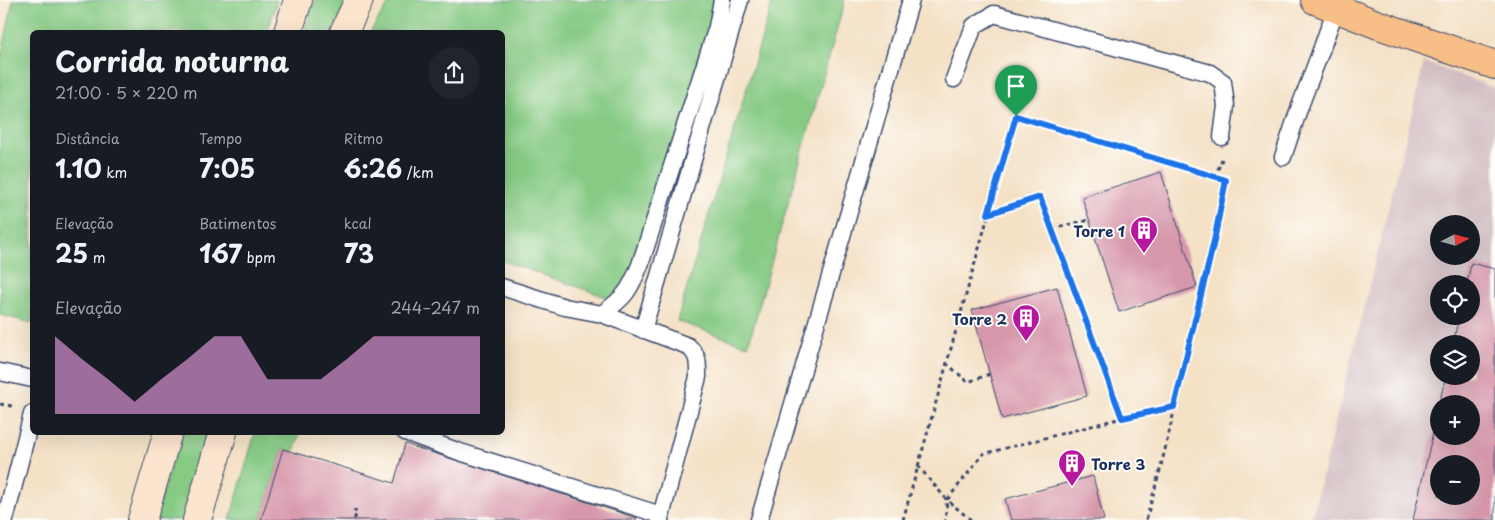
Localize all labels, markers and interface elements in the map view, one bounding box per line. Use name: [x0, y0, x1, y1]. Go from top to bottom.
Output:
text: Corrida noturna: [55, 39, 289, 82]
button: share: [428, 47, 480, 99]
pin: [995, 65, 1037, 116]
icon: arrive: [1002, 72, 1030, 100]
text: 21:00 · 5 × 220 m: [55, 80, 198, 104]
text: Distância: [55, 128, 120, 149]
text: Tempo: [199, 128, 242, 149]
text: Ritmo: [344, 128, 383, 149]
text: 1.10: [55, 149, 102, 187]
text: 7:05: [199, 149, 255, 187]
text: 6:26: [344, 149, 402, 187]
text: km: [102, 162, 127, 183]
text: /km: [402, 162, 434, 183]
text: Elevação: [55, 213, 114, 234]
text: Batimentos: [199, 213, 276, 234]
text: kcal: [344, 213, 372, 234]
building icon: Torre 1: [1129, 215, 1159, 254]
north arrow: [1430, 215, 1480, 265]
map controls: [1430, 215, 1480, 505]
place label: Torre 1: [1073, 219, 1125, 242]
text: 25: [55, 234, 88, 272]
text: 167: [199, 234, 242, 272]
text: 73: [344, 234, 374, 272]
text: m: [88, 247, 106, 268]
text: bpm: [242, 247, 276, 268]
button: locate: [1430, 275, 1480, 325]
text: Elevação: [55, 295, 122, 319]
text: 244–247 m: [390, 295, 480, 319]
building icon: Torre 2: [1011, 303, 1041, 342]
place label: Torre 2: [952, 307, 1007, 330]
button: layers: [1430, 335, 1480, 385]
button: +: [1430, 395, 1480, 445]
building icon: Torre 3: [1057, 448, 1087, 487]
place label: Torre 3: [1091, 452, 1145, 475]
button: −: [1430, 455, 1480, 505]

